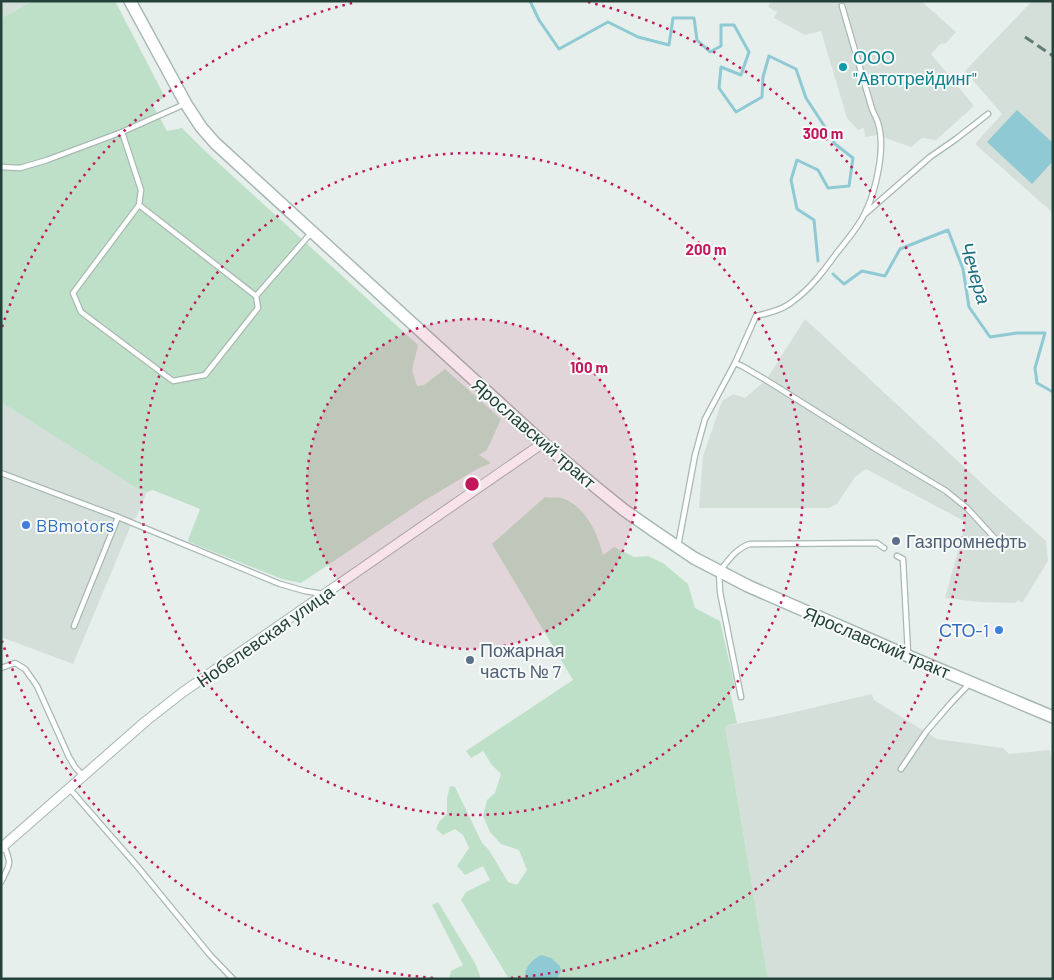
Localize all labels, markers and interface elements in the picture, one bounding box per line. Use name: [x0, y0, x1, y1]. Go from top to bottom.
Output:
place label: ООО "Автотрейдинг": [853, 46, 977, 89]
marker: ООО "Автотрейдинг": [837, 61, 849, 73]
text: 300 m: [803, 124, 843, 142]
water label: Чечера: [956, 239, 996, 307]
text: 200 m: [685, 240, 727, 258]
text: 100 m: [570, 358, 608, 376]
street label: Ярославский тракт: [468, 373, 600, 493]
centre of rings: [463, 475, 481, 493]
place label: BBmotors: [36, 514, 114, 536]
marker: BBmotors: [20, 519, 32, 531]
place label: Газпромнефть: [906, 530, 1027, 552]
marker: Газпромнефть: [890, 535, 902, 547]
street label: Нобелевская улица: [192, 580, 339, 692]
street label: Ярославский тракт: [800, 601, 954, 683]
place label: СТО-1: [939, 619, 989, 641]
marker: СТО-1: [993, 624, 1005, 636]
place label: Пожарная часть № 7: [480, 639, 565, 682]
marker: Пожарная часть № 7: [464, 654, 476, 666]

